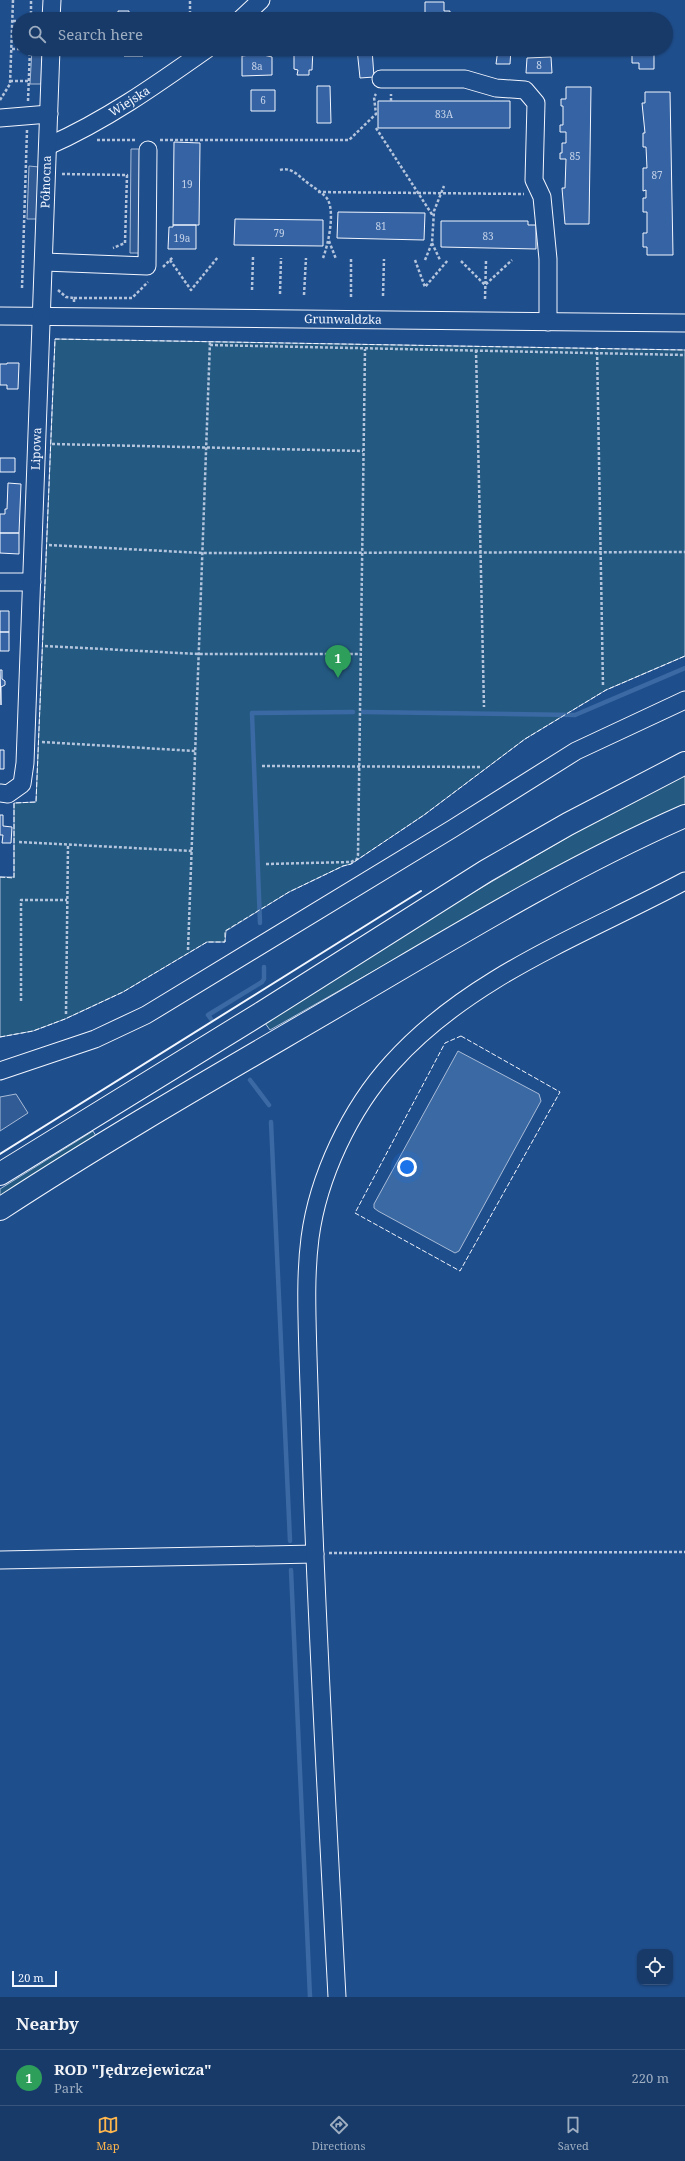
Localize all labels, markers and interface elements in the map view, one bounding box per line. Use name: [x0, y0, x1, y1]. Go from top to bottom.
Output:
search box: [12, 12, 673, 56]
icon: search: [26, 23, 48, 45]
text: Search here: [58, 24, 143, 44]
house number: 8: [536, 58, 542, 72]
house number: 8a: [251, 59, 263, 73]
street label: Wiejska: [106, 82, 153, 121]
house number: 6: [260, 93, 266, 107]
house number: 83A: [435, 107, 454, 121]
house number: 85: [569, 149, 581, 163]
street label: Północna: [36, 155, 55, 209]
house number: 87: [651, 168, 663, 182]
house number: 19: [181, 177, 193, 191]
house number: 81: [375, 219, 387, 233]
house number: 79: [273, 226, 285, 240]
house number: 83: [482, 229, 494, 243]
house number: 19a: [174, 231, 191, 245]
street label: Grunwaldzka: [304, 310, 382, 328]
street label: Lipowa: [27, 427, 45, 470]
pin: 1: [325, 645, 351, 678]
your location: [397, 1157, 417, 1177]
map controls: [637, 1949, 673, 1985]
button: locate: [637, 1949, 673, 1985]
scale bar: [12, 1969, 57, 1988]
text: 20 m: [18, 1970, 44, 1985]
text: Nearby: [16, 2012, 79, 2035]
text: ROD "Jędrzejewicza": [54, 2059, 212, 2079]
text: 1: [25, 2069, 33, 2087]
text: 220 m: [632, 2069, 669, 2087]
text: Park: [54, 2079, 83, 2097]
tab: Map: [96, 2114, 119, 2153]
tab: Directions: [312, 2114, 365, 2153]
tab: Saved: [558, 2114, 589, 2153]

